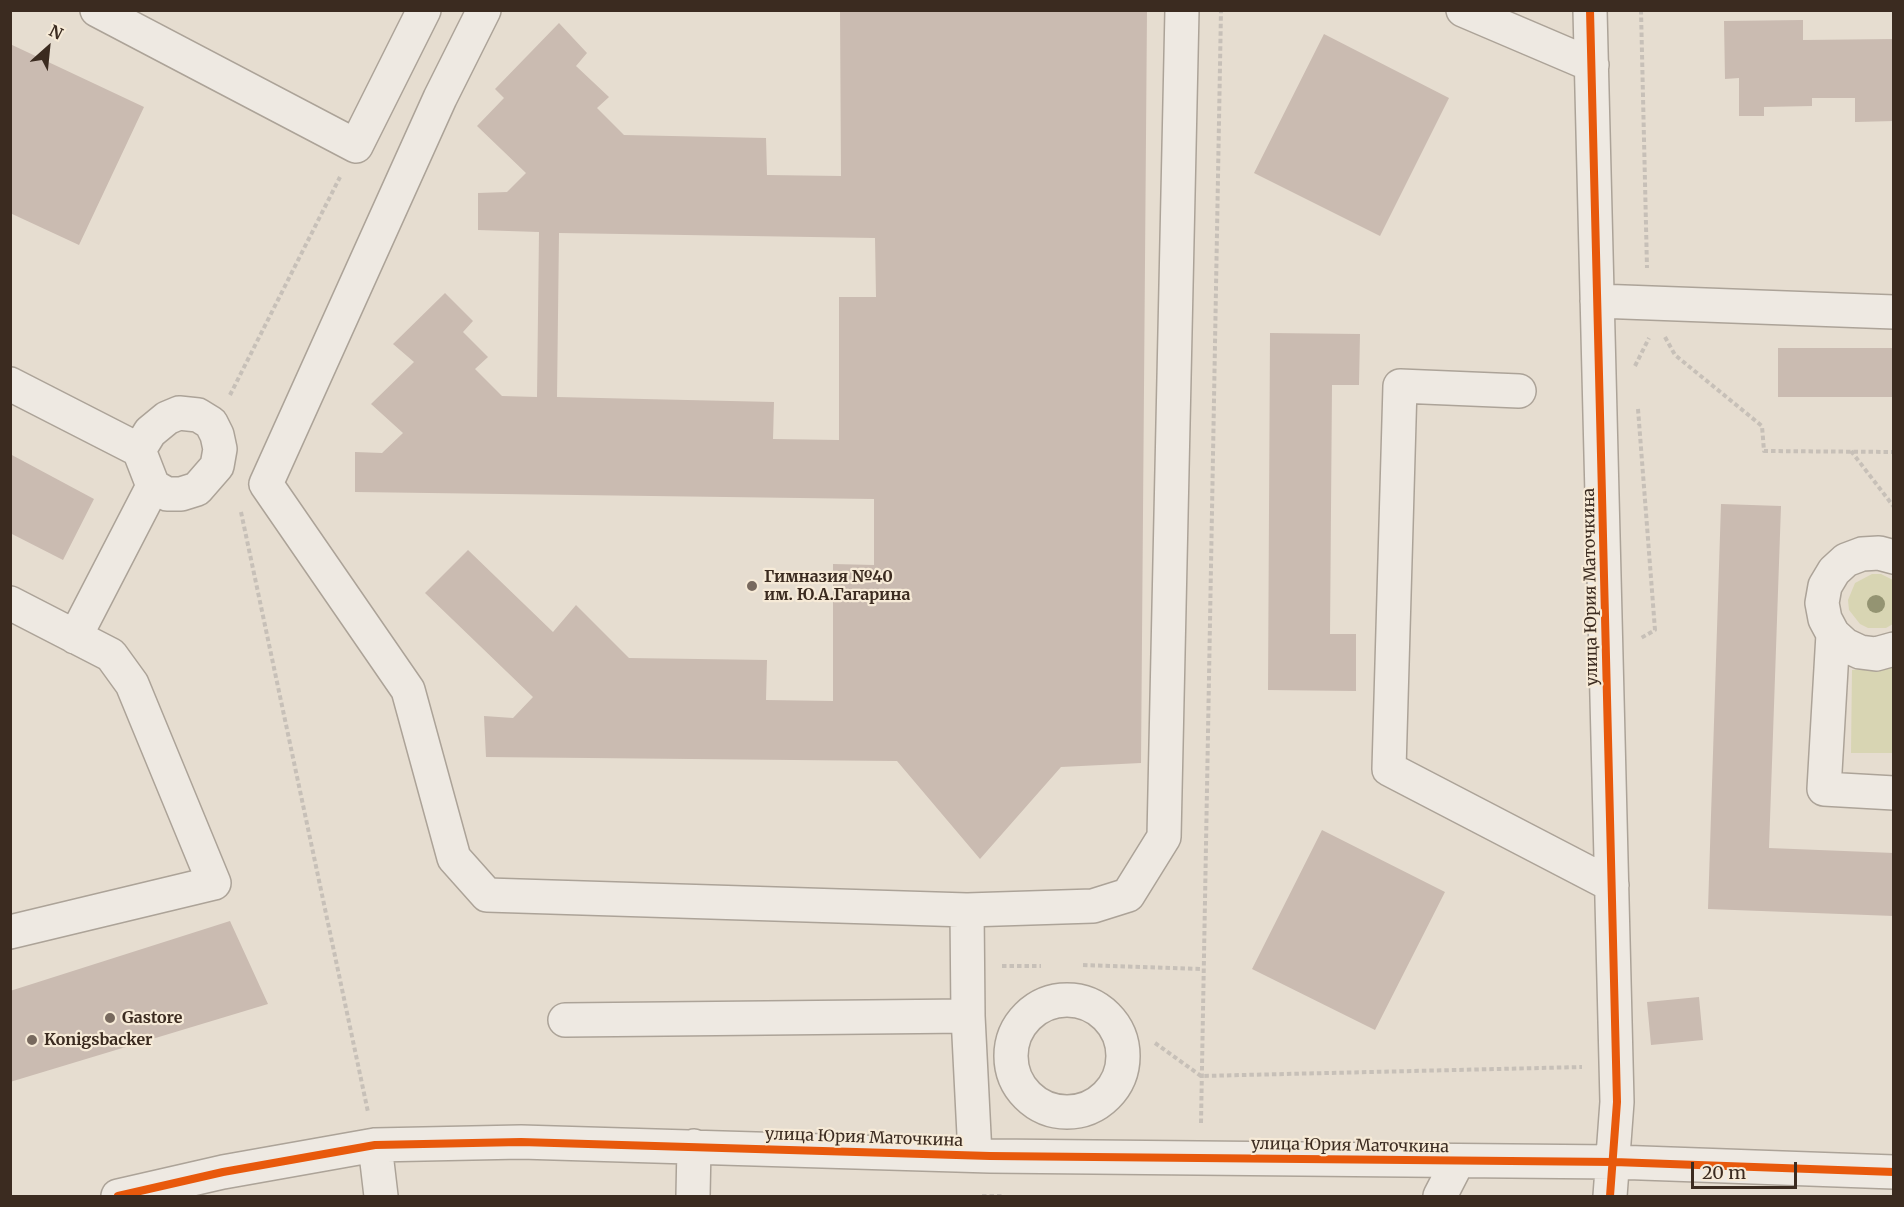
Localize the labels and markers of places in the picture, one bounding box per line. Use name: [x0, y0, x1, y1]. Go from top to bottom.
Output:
place label: Гимназия №40 им. Ю.А.Гагарина: [764, 567, 910, 605]
marker: Гимназия №40 им. Ю.А.Гагарина: [745, 579, 759, 593]
place label: Gastore: [122, 1008, 182, 1028]
marker: Gastore: [103, 1011, 117, 1025]
place label: Konigsbacker: [44, 1030, 152, 1050]
marker: Konigsbacker: [25, 1033, 39, 1047]

